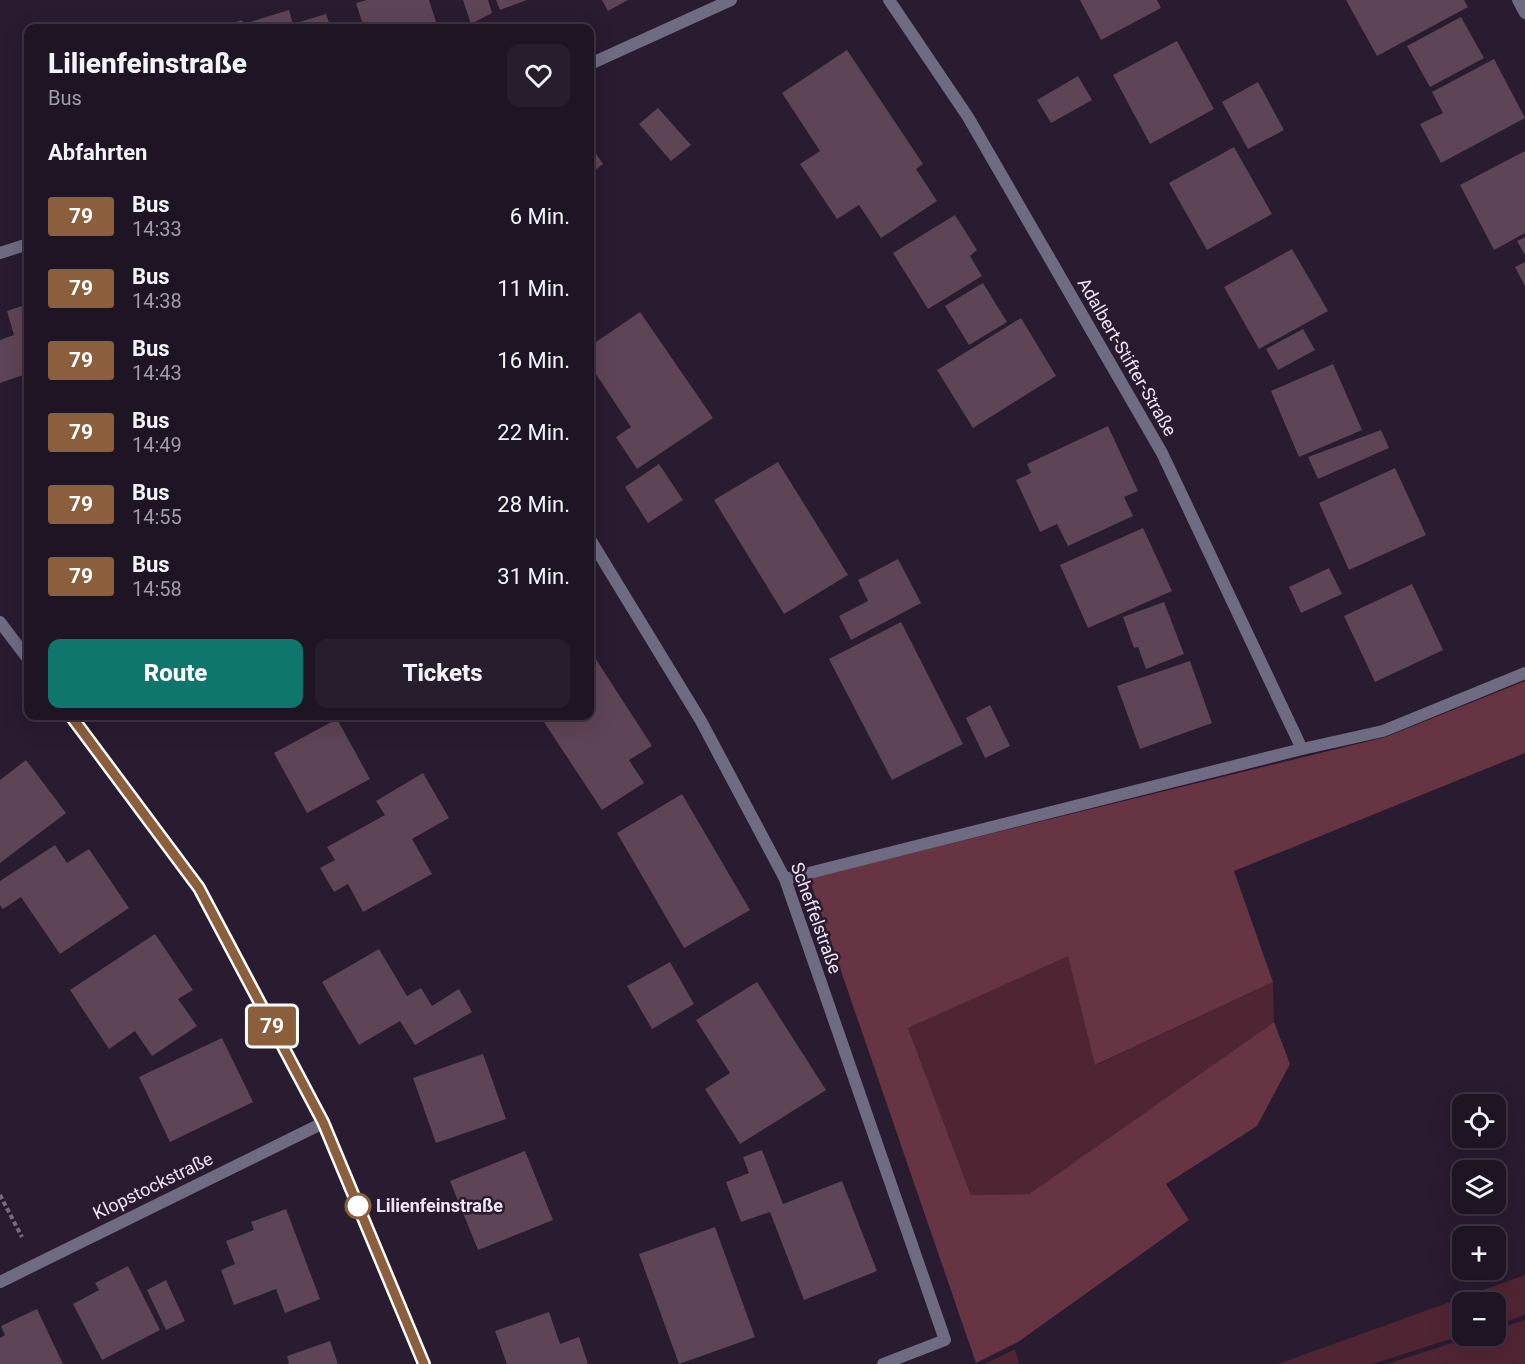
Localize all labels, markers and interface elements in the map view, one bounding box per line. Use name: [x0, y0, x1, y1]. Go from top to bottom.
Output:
button: heart: [507, 44, 570, 107]
text: Lilienfeinstraße: [48, 47, 247, 80]
text: Bus: [48, 86, 82, 110]
text: Abfahrten: [48, 140, 147, 165]
text: Bus: [132, 192, 170, 217]
text: 79: [69, 204, 93, 228]
text: 6 Min.: [510, 204, 570, 229]
text: 14:33: [132, 217, 182, 241]
text: Bus: [132, 264, 170, 289]
street label: Adalbert-Stifter-Straße: [1074, 274, 1181, 440]
text: 79: [69, 276, 93, 300]
text: 11 Min.: [497, 276, 570, 301]
text: 14:38: [132, 289, 182, 313]
text: Bus: [132, 336, 170, 361]
text: 79: [69, 348, 93, 372]
text: 16 Min.: [497, 348, 570, 373]
text: 14:43: [132, 361, 182, 385]
text: Bus: [132, 408, 170, 433]
text: 79: [69, 420, 93, 444]
text: 22 Min.: [497, 420, 570, 445]
text: 14:49: [132, 433, 182, 457]
text: Bus: [132, 480, 170, 505]
text: 79: [69, 492, 93, 516]
text: 28 Min.: [497, 492, 570, 517]
text: 14:55: [132, 505, 182, 529]
text: Bus: [132, 552, 170, 577]
text: 79: [69, 564, 93, 588]
text: 31 Min.: [497, 564, 570, 589]
text: 14:58: [132, 577, 182, 601]
button: Route: [48, 639, 303, 708]
button: Tickets: [315, 639, 570, 708]
street label: Scheffelstraße: [787, 859, 846, 976]
line badge: 79: [245, 1006, 299, 1046]
text: 79: [260, 1014, 284, 1038]
map controls: [1452, 1094, 1506, 1346]
button: locate: [1452, 1094, 1506, 1148]
street label: Klopstockstraße: [89, 1147, 216, 1224]
button: layers: [1452, 1160, 1506, 1214]
marker: Lilienfeinstraße: [345, 1193, 371, 1219]
place label: Lilienfeinstraße: [376, 1195, 503, 1216]
button: +: [1452, 1226, 1506, 1280]
button: −: [1452, 1292, 1506, 1346]

